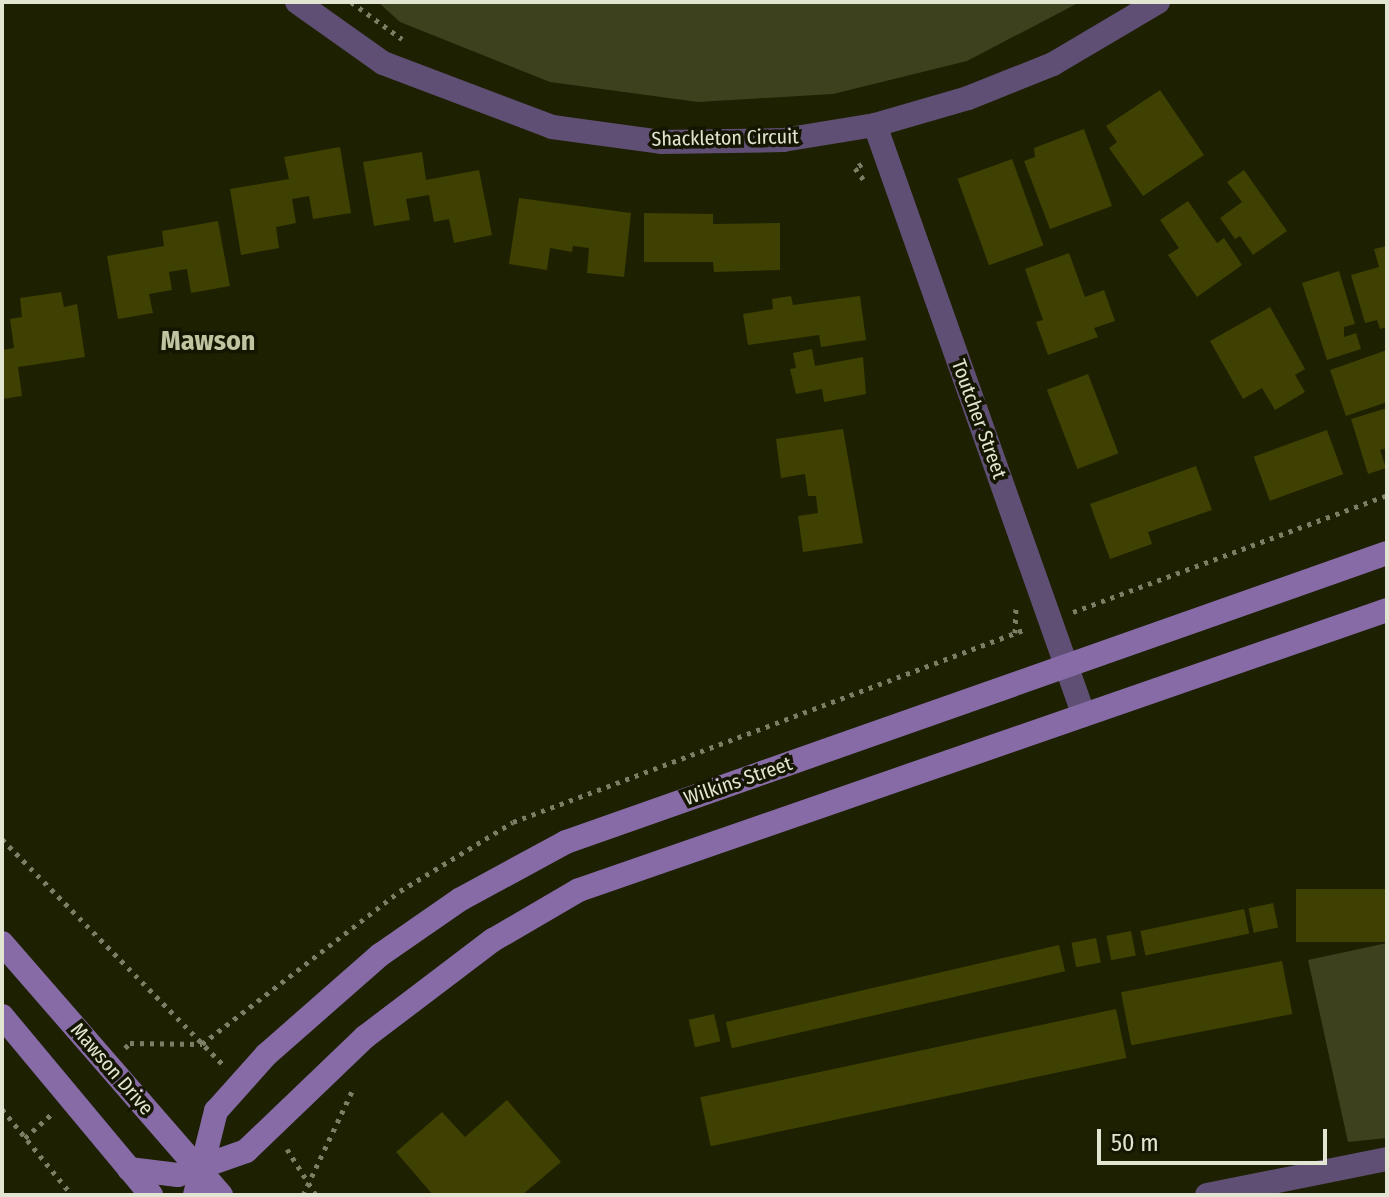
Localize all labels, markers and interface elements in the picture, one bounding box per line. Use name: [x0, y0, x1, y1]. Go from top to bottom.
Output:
street label: Shackleton Circuit: [651, 125, 799, 151]
district label: Mawson: [160, 324, 256, 358]
street label: Toutcher Street: [946, 356, 1012, 482]
street label: Wilkins Street: [681, 751, 795, 811]
street label: Mawson Drive: [66, 1018, 158, 1120]
scale bar: [1101, 1113, 1331, 1163]
text: 50 m: [1111, 1129, 1159, 1157]

